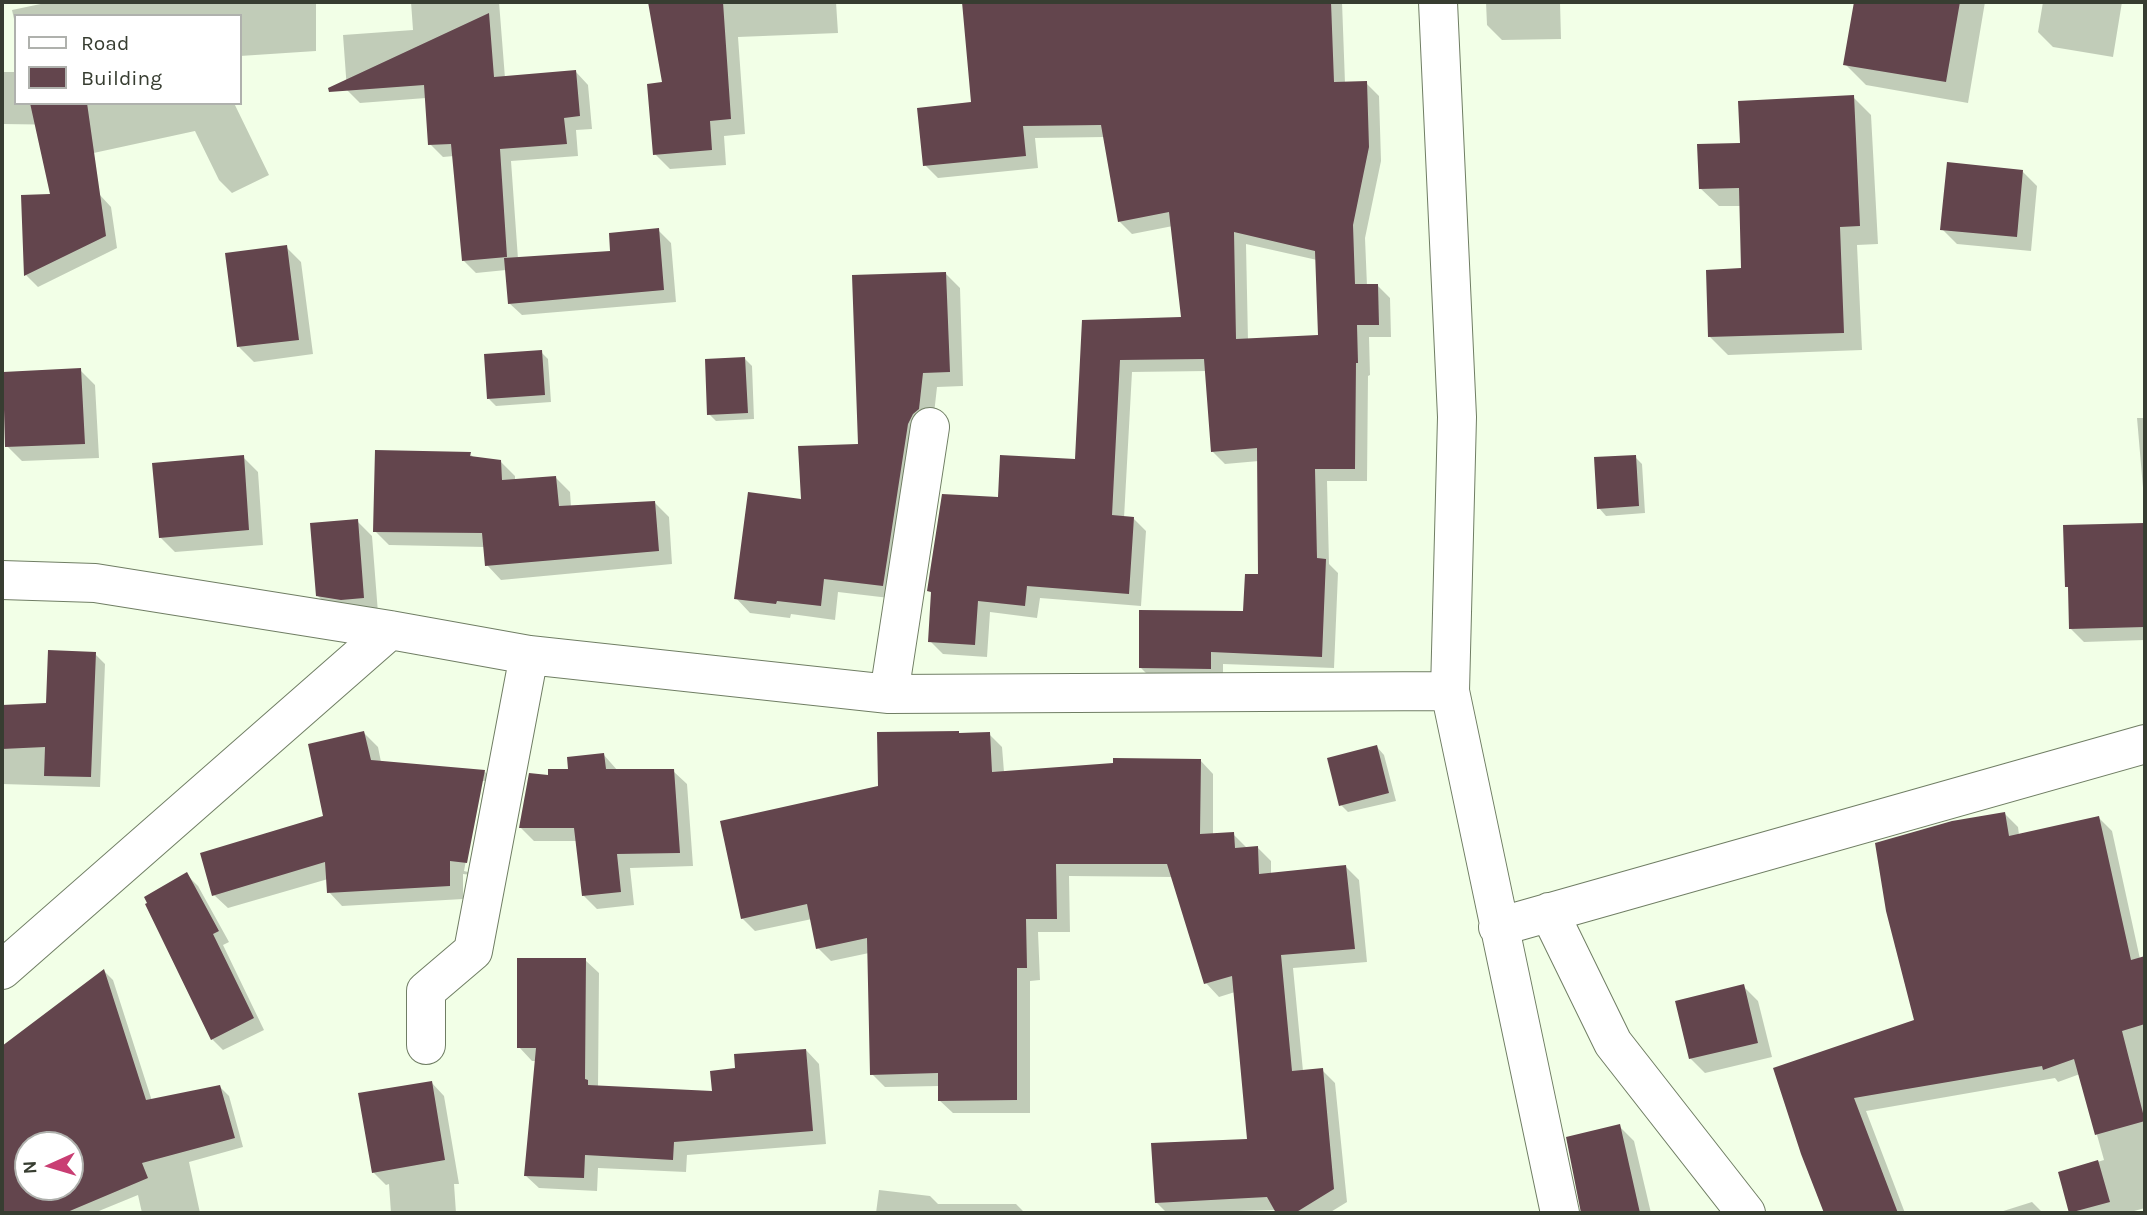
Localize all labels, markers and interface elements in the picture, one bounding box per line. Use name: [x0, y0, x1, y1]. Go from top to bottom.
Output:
legend: [14, 14, 242, 105]
text: Road: [81, 31, 129, 55]
text: Building: [81, 66, 162, 90]
north arrow: [14, 1131, 84, 1201]
text: N: [19, 1160, 41, 1175]

